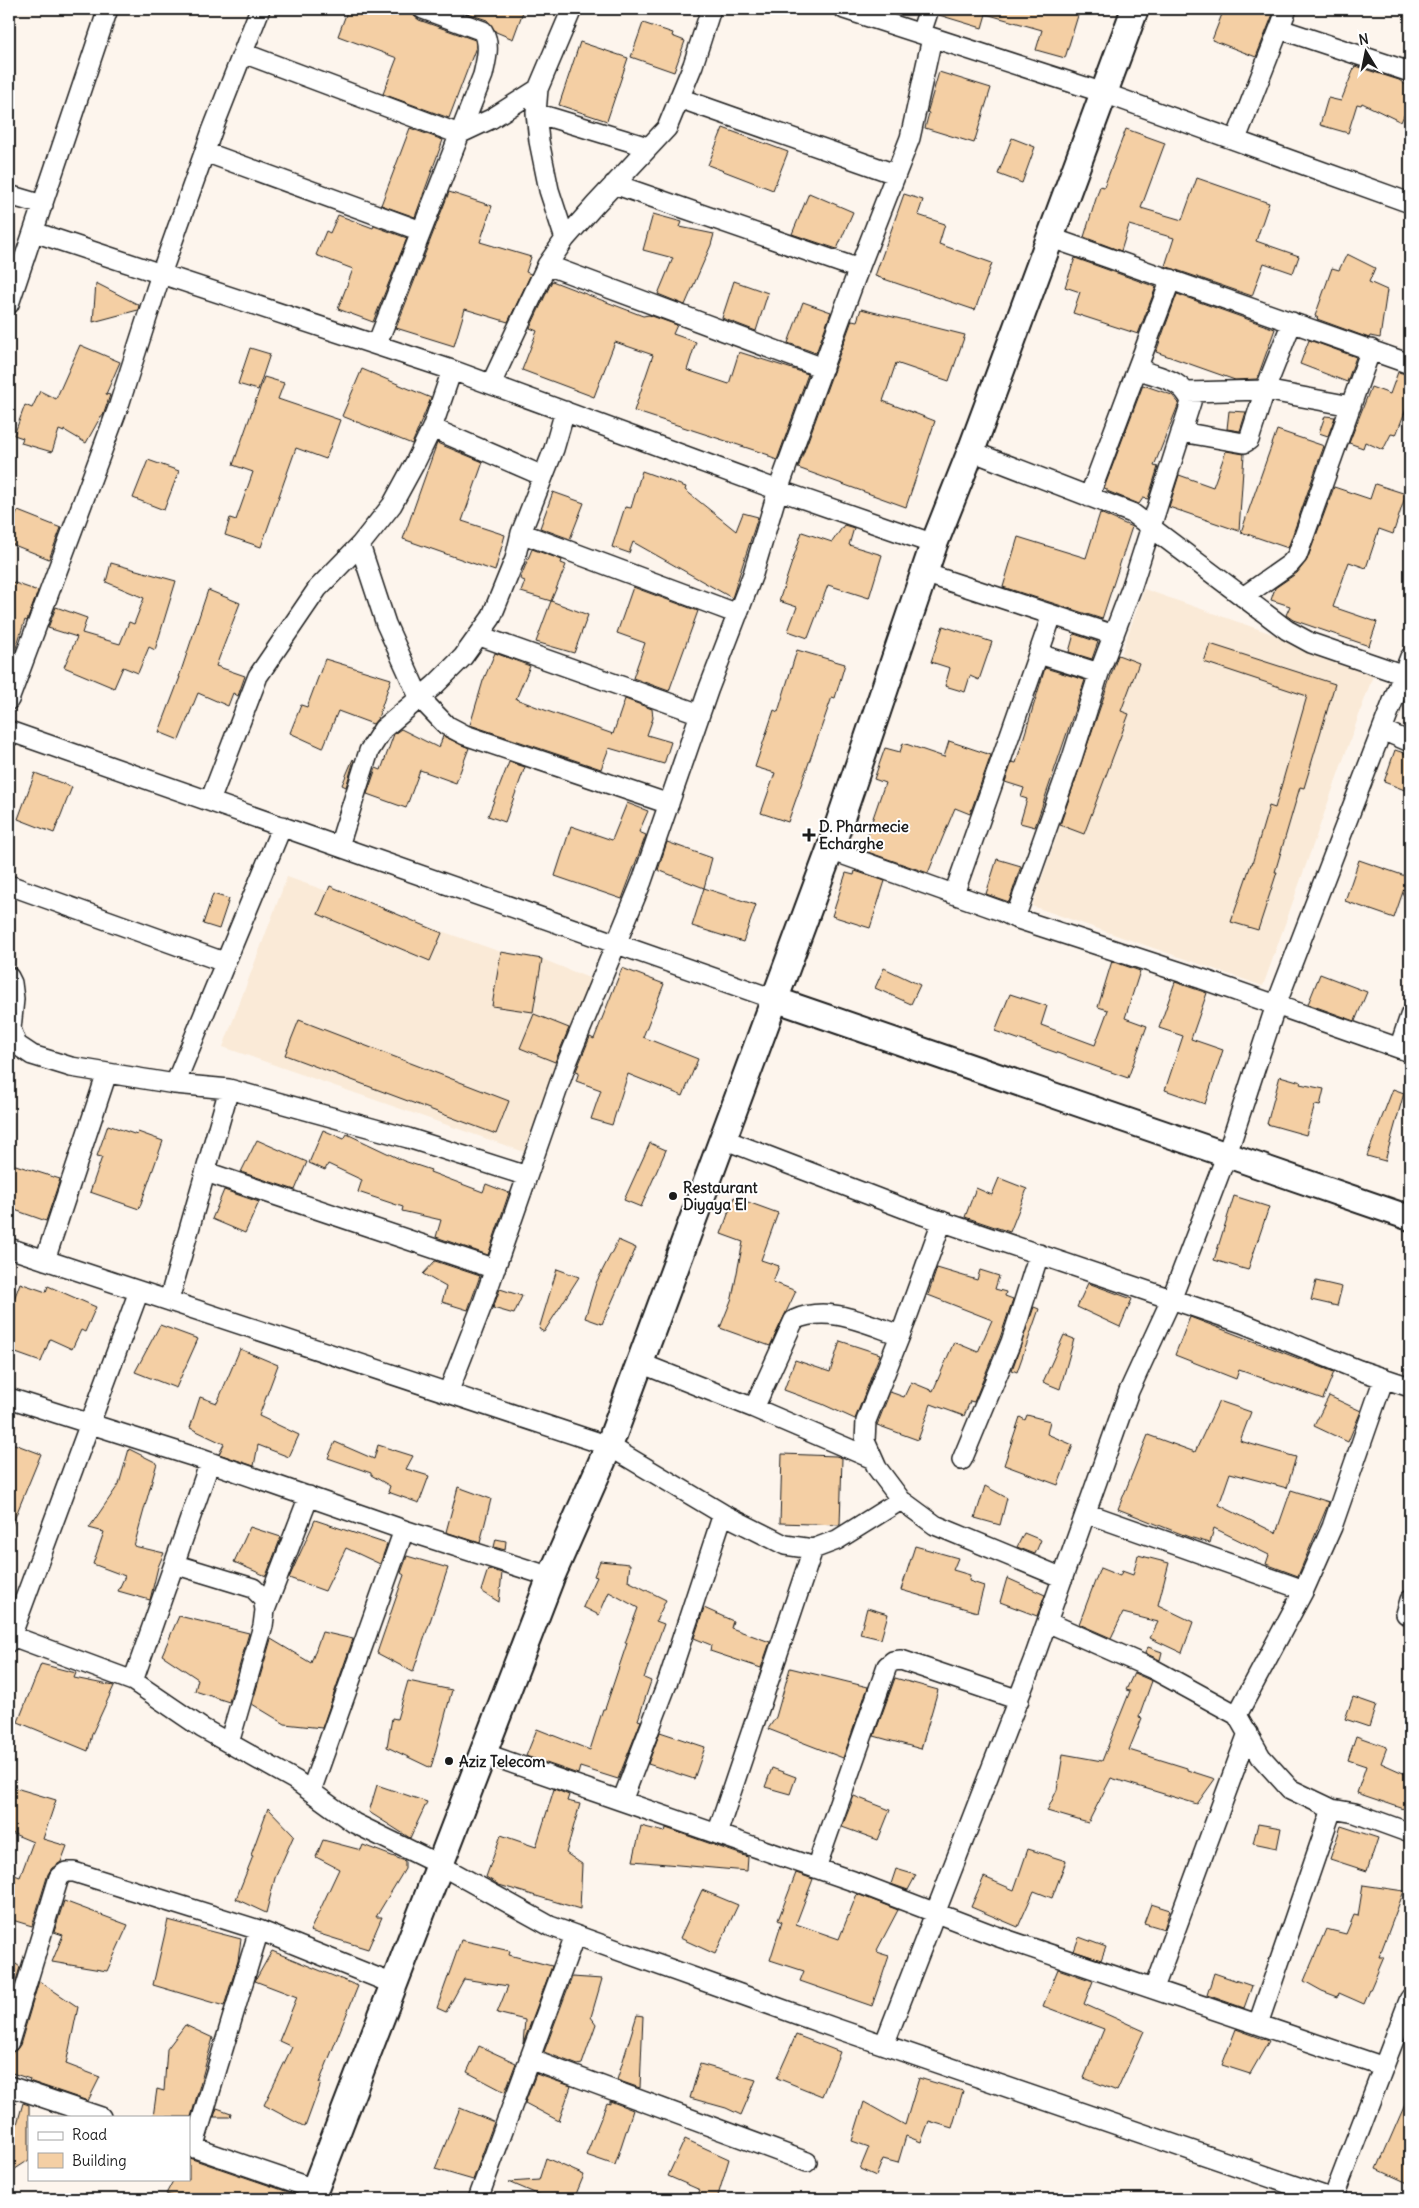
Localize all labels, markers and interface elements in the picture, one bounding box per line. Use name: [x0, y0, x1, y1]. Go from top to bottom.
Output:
north arrow: [1342, 28, 1392, 78]
text: N: [1357, 29, 1370, 49]
place label: D. Pharmecie Echarghe: [819, 817, 909, 854]
marker: D. Pharmecie Echarghe: [803, 829, 815, 841]
place label: Restaurant Diyaya El: [683, 1178, 759, 1215]
marker: Restaurant Diyaya El: [667, 1190, 679, 1202]
place label: Aziz Telecom: [459, 1752, 545, 1771]
marker: Aziz Telecom: [443, 1755, 455, 1767]
legend: [28, 2116, 190, 2180]
text: Road: [72, 2125, 107, 2144]
text: Building: [72, 2151, 127, 2170]

